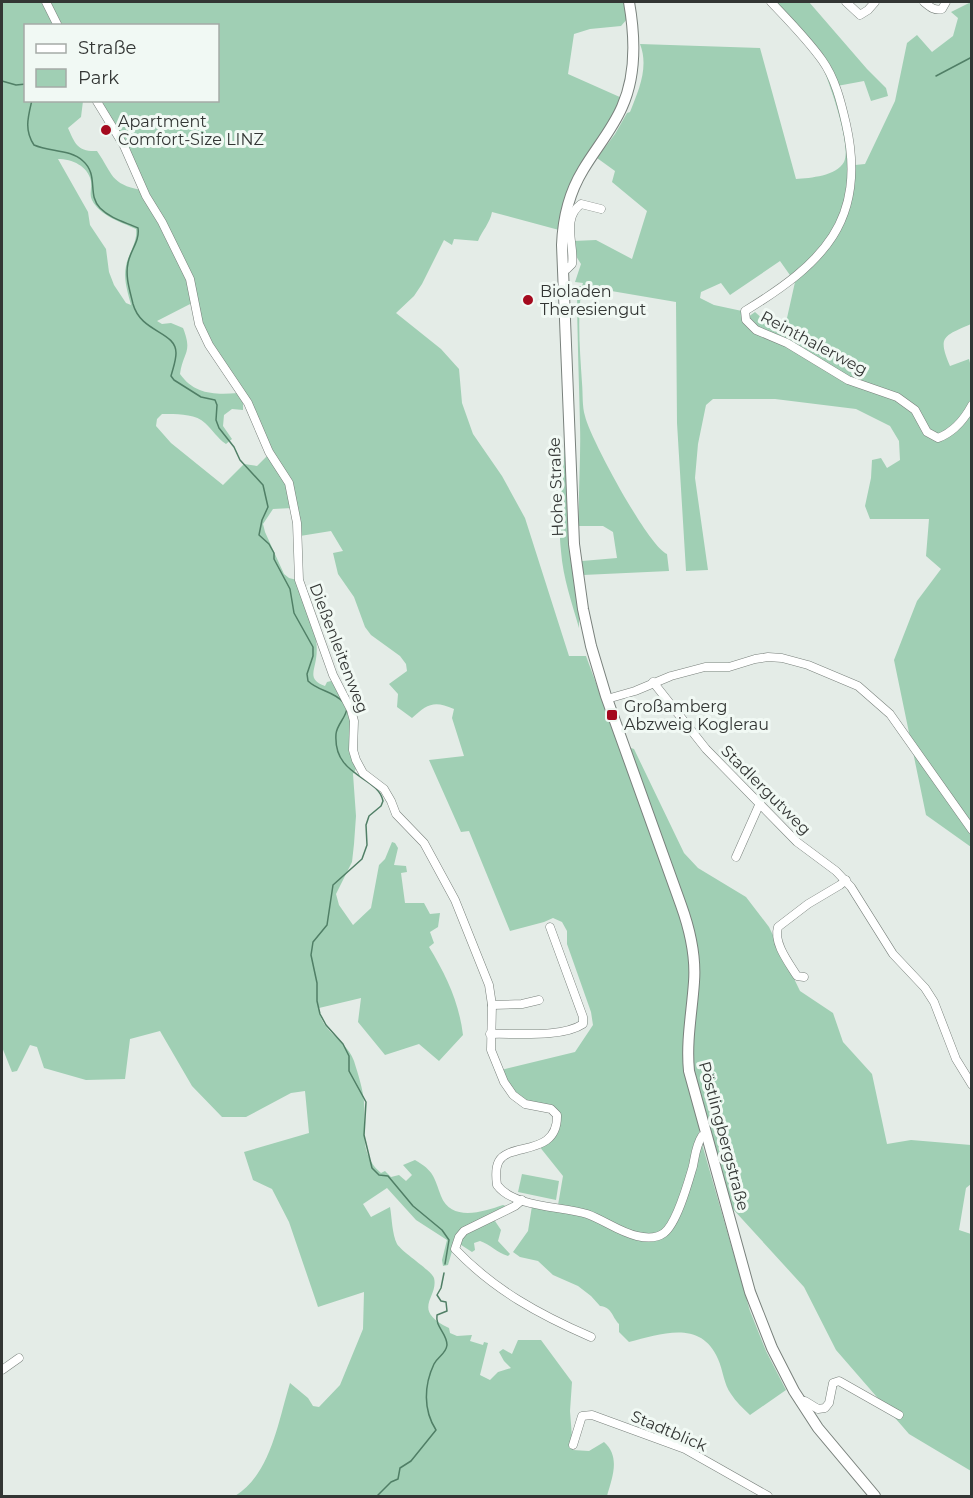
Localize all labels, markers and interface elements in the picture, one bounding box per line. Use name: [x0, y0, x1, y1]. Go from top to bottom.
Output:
legend: [24, 24, 219, 102]
text: Straße: [78, 37, 137, 59]
text: Park: [78, 67, 119, 89]
place label: Apartment Comfort-Size LINZ: [118, 112, 264, 149]
marker: Apartment Comfort-Size LINZ: [99, 123, 113, 137]
place label: Bioladen Theresiengut: [540, 282, 647, 319]
marker: Bioladen Theresiengut: [521, 293, 535, 307]
street label: Reinthalerweg: [757, 307, 871, 379]
street label: Hohe Straße: [545, 437, 567, 537]
street label: Dießenleitenweg: [306, 580, 372, 716]
place label: Großamberg Abzweig Koglerau: [624, 697, 769, 734]
marker: Großamberg Abzweig Koglerau: [605, 708, 619, 722]
street label: Stadlergutweg: [717, 741, 815, 839]
street label: Pöstlingbergstraße: [695, 1059, 753, 1213]
street label: Stadtblick: [628, 1407, 710, 1456]

